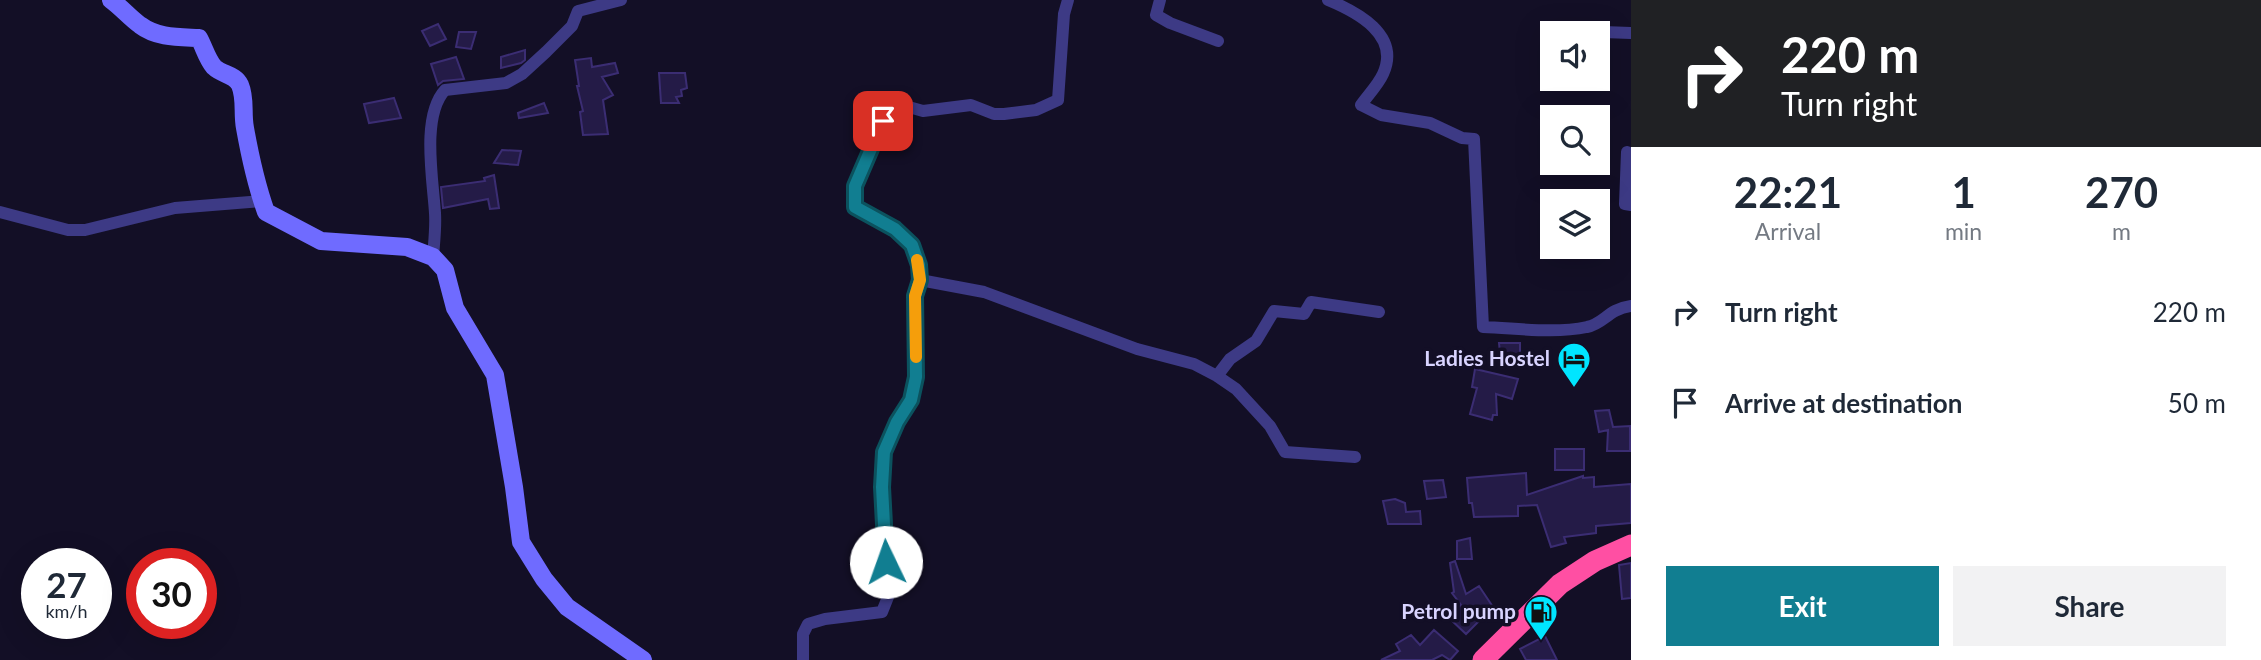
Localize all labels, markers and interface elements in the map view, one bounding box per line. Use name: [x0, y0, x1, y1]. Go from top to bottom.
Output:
map controls: [1540, 21, 1610, 259]
button: sound: [1540, 21, 1610, 91]
text: 220 m: [1781, 25, 1919, 83]
icon: right: [1666, 28, 1757, 119]
text: Turn right: [1781, 84, 1917, 123]
pin: [853, 91, 913, 151]
icon: arrive: [864, 102, 902, 140]
button: search: [1540, 105, 1610, 175]
text: 22:21: [1734, 167, 1842, 217]
text: 1: [1951, 167, 1976, 217]
text: 270: [2085, 167, 2158, 217]
button: layers: [1540, 189, 1610, 259]
text: Arrival: [1755, 217, 1821, 245]
text: min: [1945, 217, 1982, 245]
text: m: [2112, 217, 2131, 245]
icon: right: [1666, 293, 1704, 331]
text: Turn right: [1725, 296, 1838, 328]
text: 220 m: [2153, 296, 2226, 328]
hotel icon: Ladies Hostel: [1555, 340, 1593, 389]
place label: Ladies Hostel: [1424, 345, 1550, 370]
icon: arrive: [1666, 384, 1704, 422]
text: Arrive at destination: [1725, 387, 1962, 419]
text: 50 m: [2168, 387, 2226, 419]
position arrow: [849, 525, 923, 599]
speed limit sign: 30: [126, 548, 217, 639]
text: 27: [46, 563, 87, 605]
button: Exit: [1666, 566, 1939, 646]
button: Share: [1953, 566, 2226, 646]
fuel station icon: Petrol pump: [1522, 593, 1560, 642]
place label: Petrol pump: [1401, 598, 1516, 623]
text: km/h: [45, 600, 88, 622]

